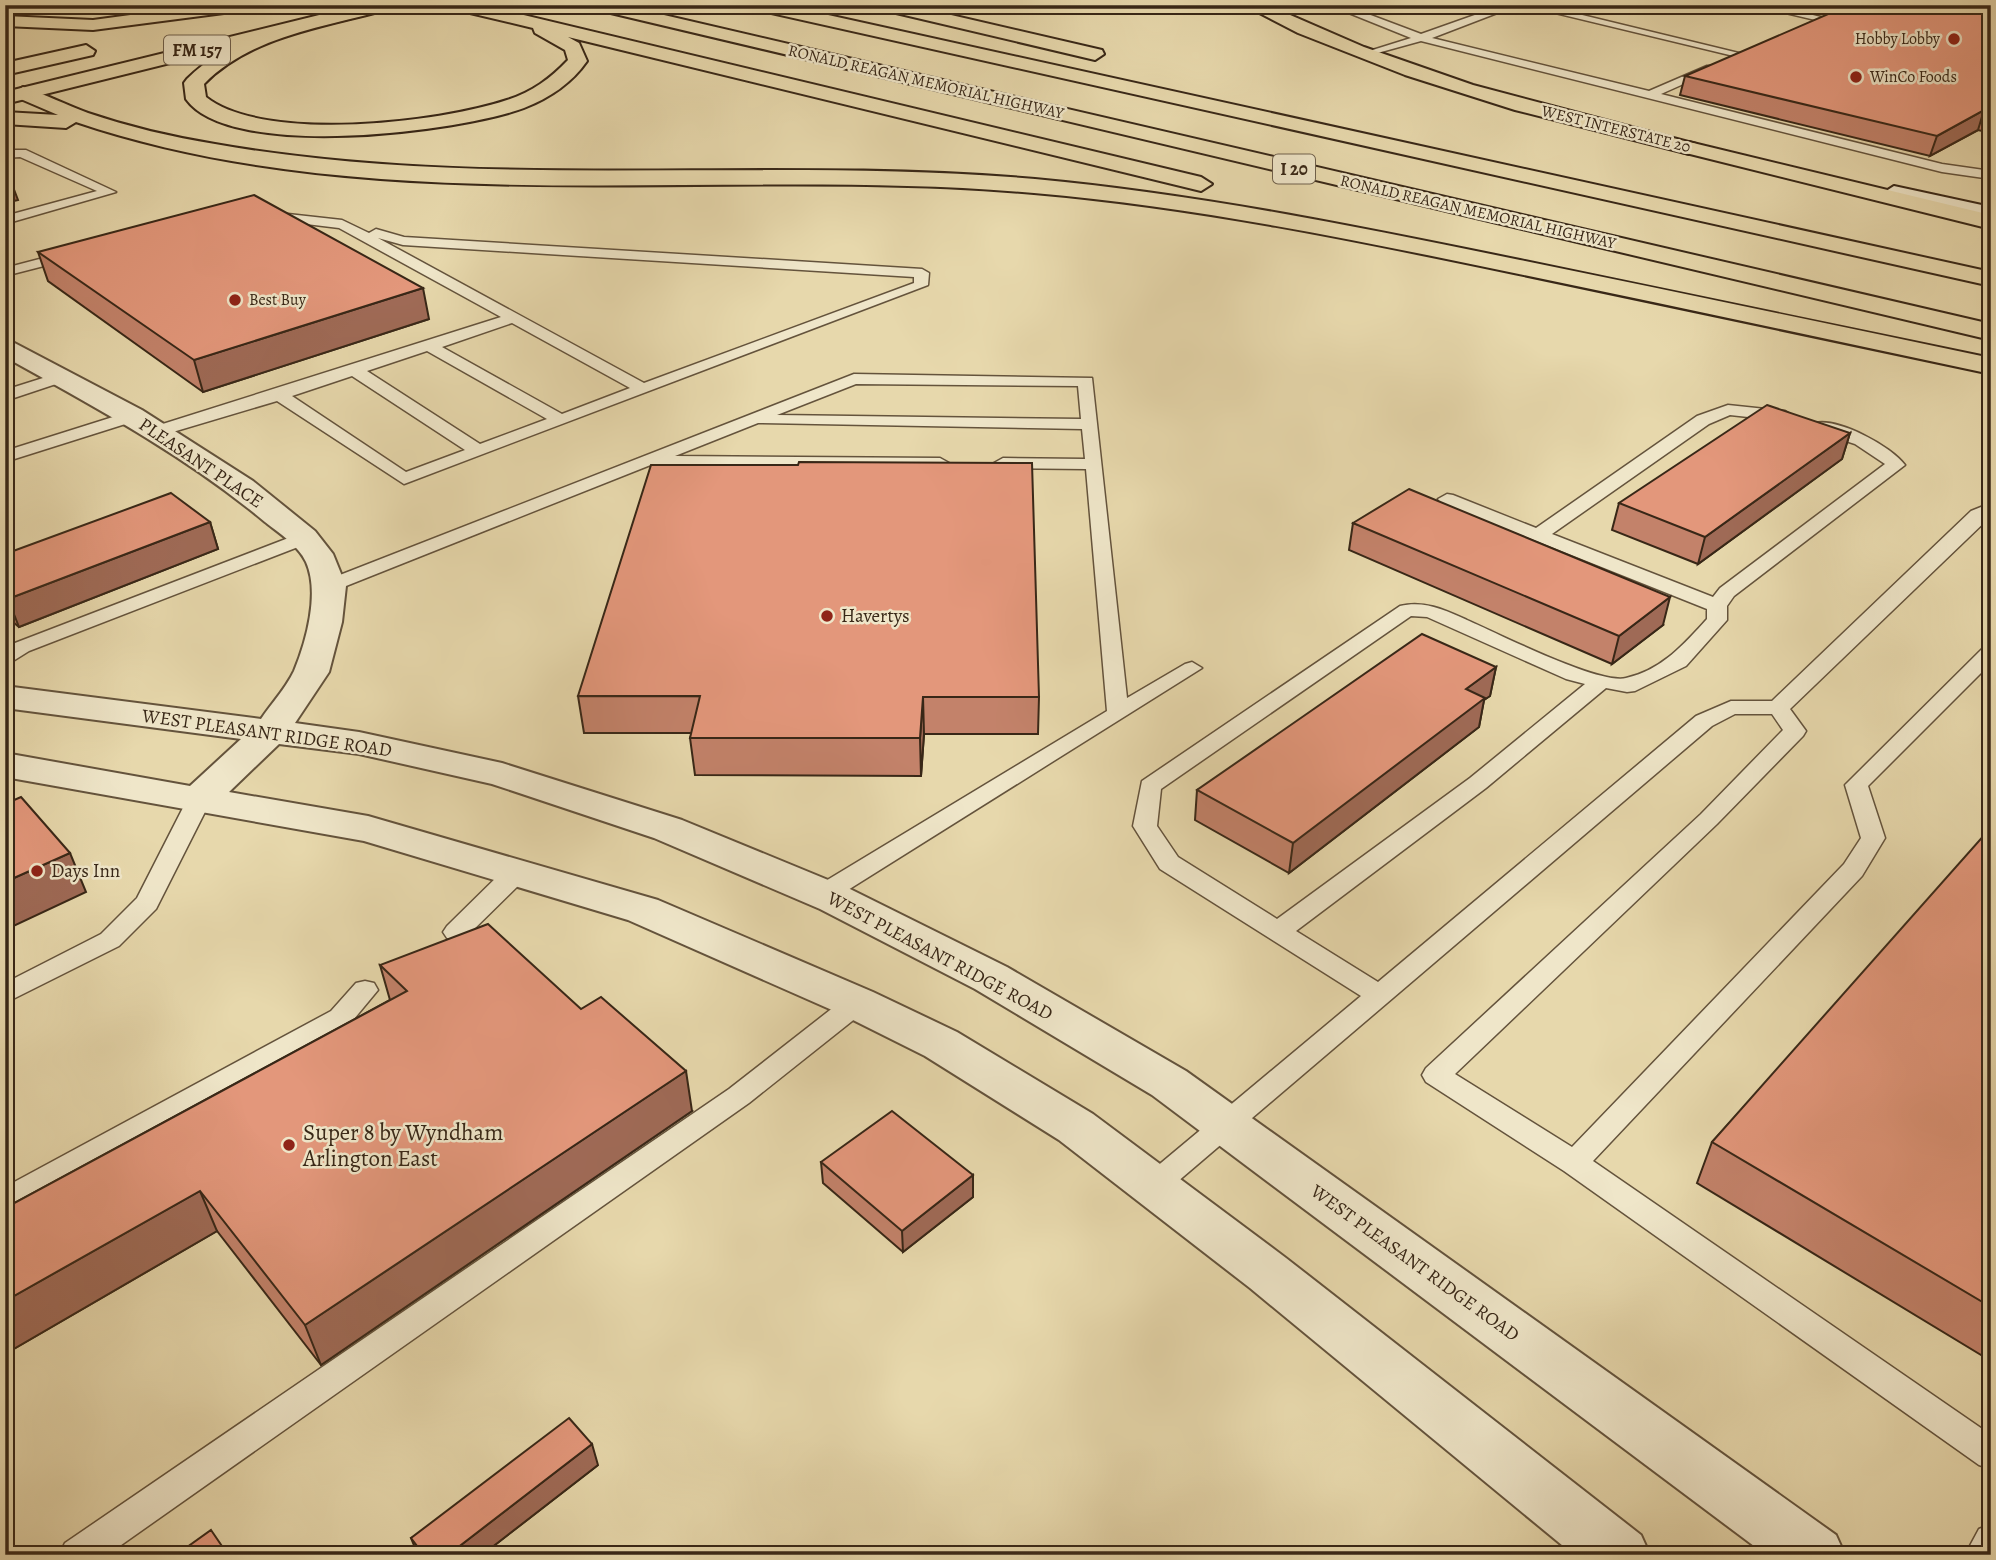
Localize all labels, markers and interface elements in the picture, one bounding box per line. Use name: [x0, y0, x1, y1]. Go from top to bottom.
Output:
place label: Hobby Lobby: [1855, 28, 1941, 50]
marker: Hobby Lobby: [1946, 31, 1962, 47]
road number: FM 157: [164, 36, 230, 64]
street label: RONALD REAGAN MEMORIAL HIGHWAY: [786, 40, 1066, 125]
place label: WinCo Foods: [1869, 66, 1957, 88]
marker: WinCo Foods: [1848, 69, 1864, 85]
street label: WEST INTERSTATE 20: [1538, 100, 1693, 158]
road number: I 20: [1273, 154, 1315, 184]
street label: RONALD REAGAN MEMORIAL HIGHWAY: [1338, 170, 1618, 255]
place label: Best Buy: [249, 289, 307, 311]
marker: Best Buy: [227, 292, 243, 308]
street label: PLEASANT PLACE: [134, 412, 268, 514]
place label: Havertys: [841, 603, 910, 629]
marker: Havertys: [819, 608, 835, 624]
street label: WEST PLEASANT RIDGE ROAD: [139, 702, 394, 763]
place label: Days Inn: [51, 858, 120, 884]
marker: Days Inn: [29, 863, 45, 879]
street label: WEST PLEASANT RIDGE ROAD: [822, 885, 1057, 1027]
place label: Super 8 by Wyndham Arlington East: [302, 1117, 503, 1174]
marker: Super 8 by Wyndham Arlington East: [281, 1137, 297, 1153]
street label: WEST PLEASANT RIDGE ROAD: [1305, 1178, 1525, 1348]

